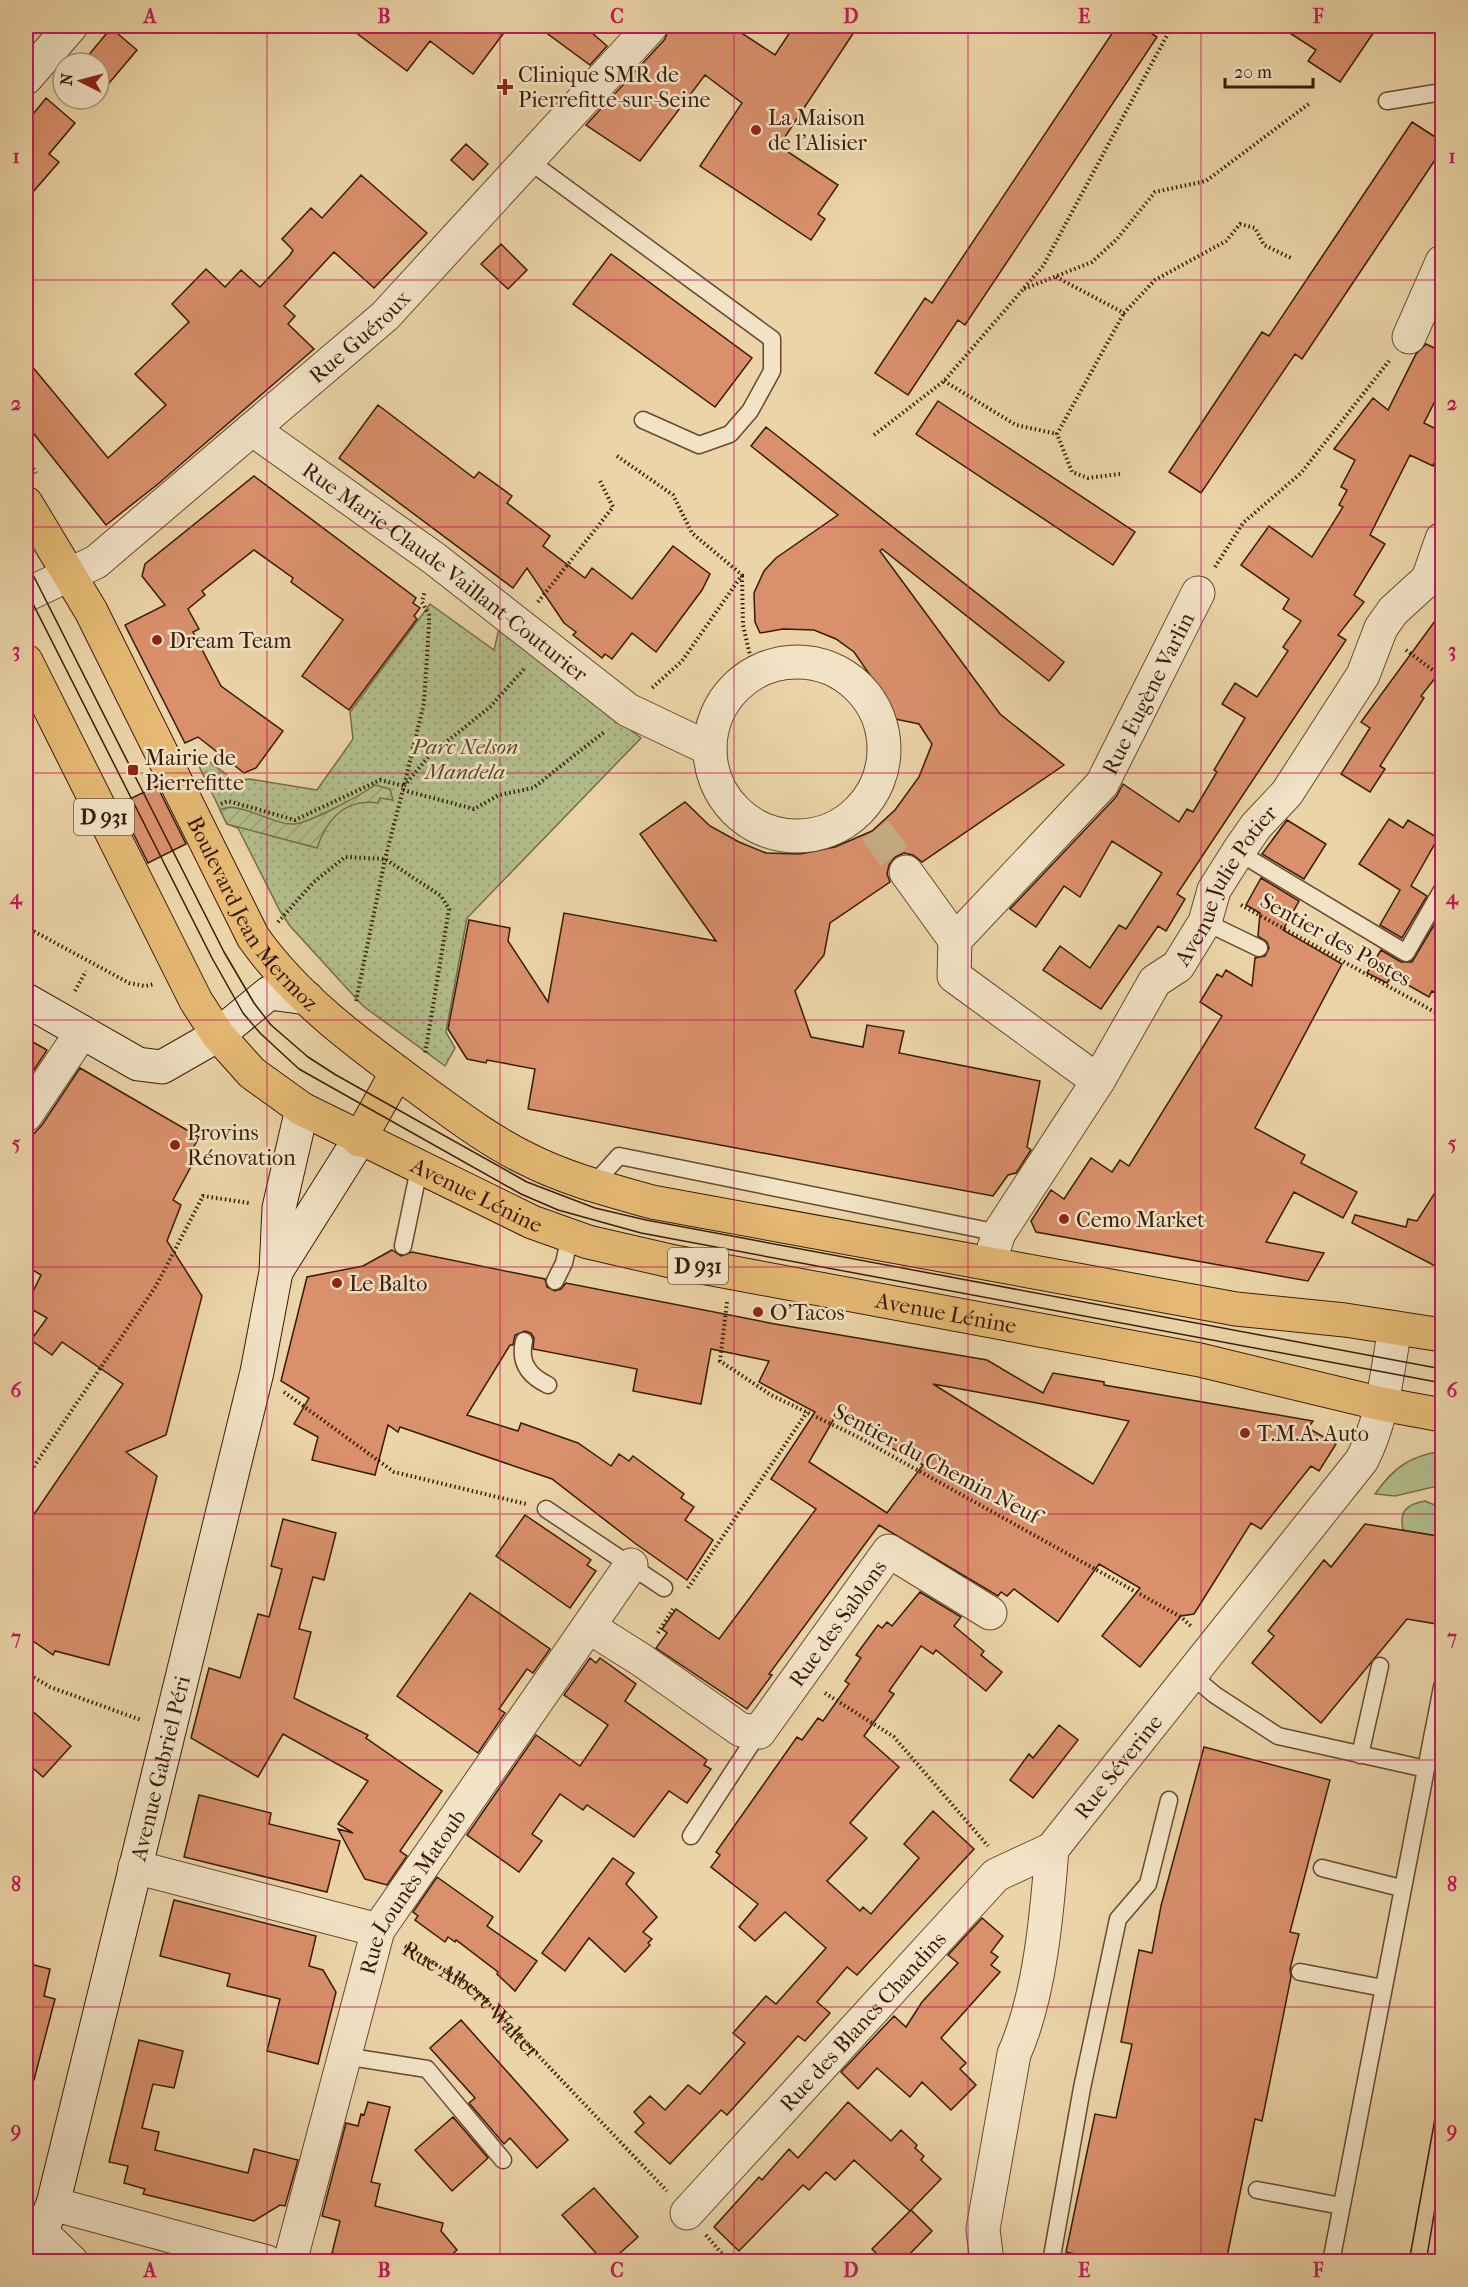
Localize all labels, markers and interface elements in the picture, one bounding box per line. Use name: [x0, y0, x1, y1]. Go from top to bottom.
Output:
text: A: [142, 5, 158, 28]
text: B: [377, 5, 391, 28]
text: C: [610, 5, 624, 28]
text: D: [843, 5, 859, 28]
text: E: [1078, 5, 1090, 28]
text: F: [1312, 5, 1324, 28]
north arrow: [51, 51, 111, 111]
scale bar: [1225, 51, 1314, 89]
place label: Clinique SMR de Pierrefitte-sur-Seine: [518, 62, 711, 113]
text: 20 m: [1234, 62, 1272, 83]
text: N: [56, 72, 77, 87]
marker: Clinique SMR de Pierrefitte-sur-Seine: [496, 78, 514, 96]
place label: La Maison de l'Alisier: [768, 105, 868, 156]
marker: La Maison de l'Alisier: [749, 123, 763, 137]
text: 1: [12, 145, 20, 168]
text: 1: [1448, 145, 1456, 168]
street label: Rue Guéroux: [304, 285, 416, 389]
text: 2: [11, 392, 21, 415]
text: 2: [1447, 392, 1457, 415]
street label: Rue Marie-Claude Vaillant-Couturier: [297, 457, 593, 688]
street label: Rue Eugène Varlin: [1097, 608, 1200, 779]
place label: Dream Team: [169, 628, 292, 654]
marker: Dream Team: [150, 633, 164, 647]
text: 3: [12, 639, 20, 662]
text: 3: [1448, 639, 1456, 662]
park label: Parc Nelson Mandela: [411, 734, 518, 785]
place label: Mairie de Pierrefitte: [145, 745, 244, 796]
marker: Mairie de Pierrefitte: [126, 763, 140, 777]
road number: D 931: [74, 799, 134, 835]
street label: Avenue Julie Potier: [1169, 800, 1283, 971]
street label: Boulevard Jean Mermoz: [181, 812, 323, 1017]
text: 4: [9, 886, 23, 910]
text: 4: [1445, 886, 1459, 910]
street label: Sentier des Postes: [1255, 888, 1416, 992]
place label: Provins Rénovation: [187, 1120, 296, 1171]
text: 5: [12, 1132, 21, 1155]
text: 5: [1448, 1132, 1457, 1155]
marker: Provins Rénovation: [168, 1138, 182, 1152]
street label: Avenue Lénine: [406, 1152, 546, 1239]
place label: Cemo Market: [1076, 1207, 1205, 1233]
marker: Cemo Market: [1057, 1212, 1071, 1226]
road number: D 931: [668, 1248, 728, 1284]
place label: Le Balto: [349, 1271, 427, 1297]
marker: Le Balto: [330, 1276, 344, 1290]
street label: Avenue Lénine: [872, 1288, 1019, 1339]
place label: O'Tacos: [770, 1300, 845, 1326]
marker: O'Tacos: [751, 1305, 765, 1319]
text: 6: [11, 1379, 23, 1402]
text: 6: [1447, 1379, 1459, 1402]
street label: Sentier du Chemin Neuf: [829, 1398, 1048, 1532]
place label: T.M.A. Auto: [1257, 1421, 1369, 1447]
marker: T.M.A. Auto: [1238, 1426, 1252, 1440]
street label: Rue des Sablons: [784, 1555, 892, 1692]
text: 7: [10, 1626, 21, 1649]
text: 7: [1446, 1626, 1457, 1649]
street label: Avenue Gabriel Péri: [125, 1673, 196, 1865]
street label: Rue Séverine: [1069, 1709, 1168, 1825]
street label: Rue Lounès Matoub: [355, 1804, 472, 1977]
text: 8: [11, 1873, 21, 1896]
text: 8: [1447, 1873, 1457, 1896]
street label: Rue des Blancs Chandins: [774, 1926, 952, 2117]
street label: Rue Albert Walter: [397, 1936, 546, 2064]
text: 9: [10, 2119, 21, 2142]
text: 9: [1446, 2119, 1457, 2142]
text: A: [142, 2259, 158, 2282]
text: B: [377, 2259, 391, 2282]
text: C: [610, 2259, 624, 2282]
text: D: [843, 2259, 859, 2282]
text: E: [1078, 2259, 1090, 2282]
text: F: [1312, 2259, 1324, 2282]

